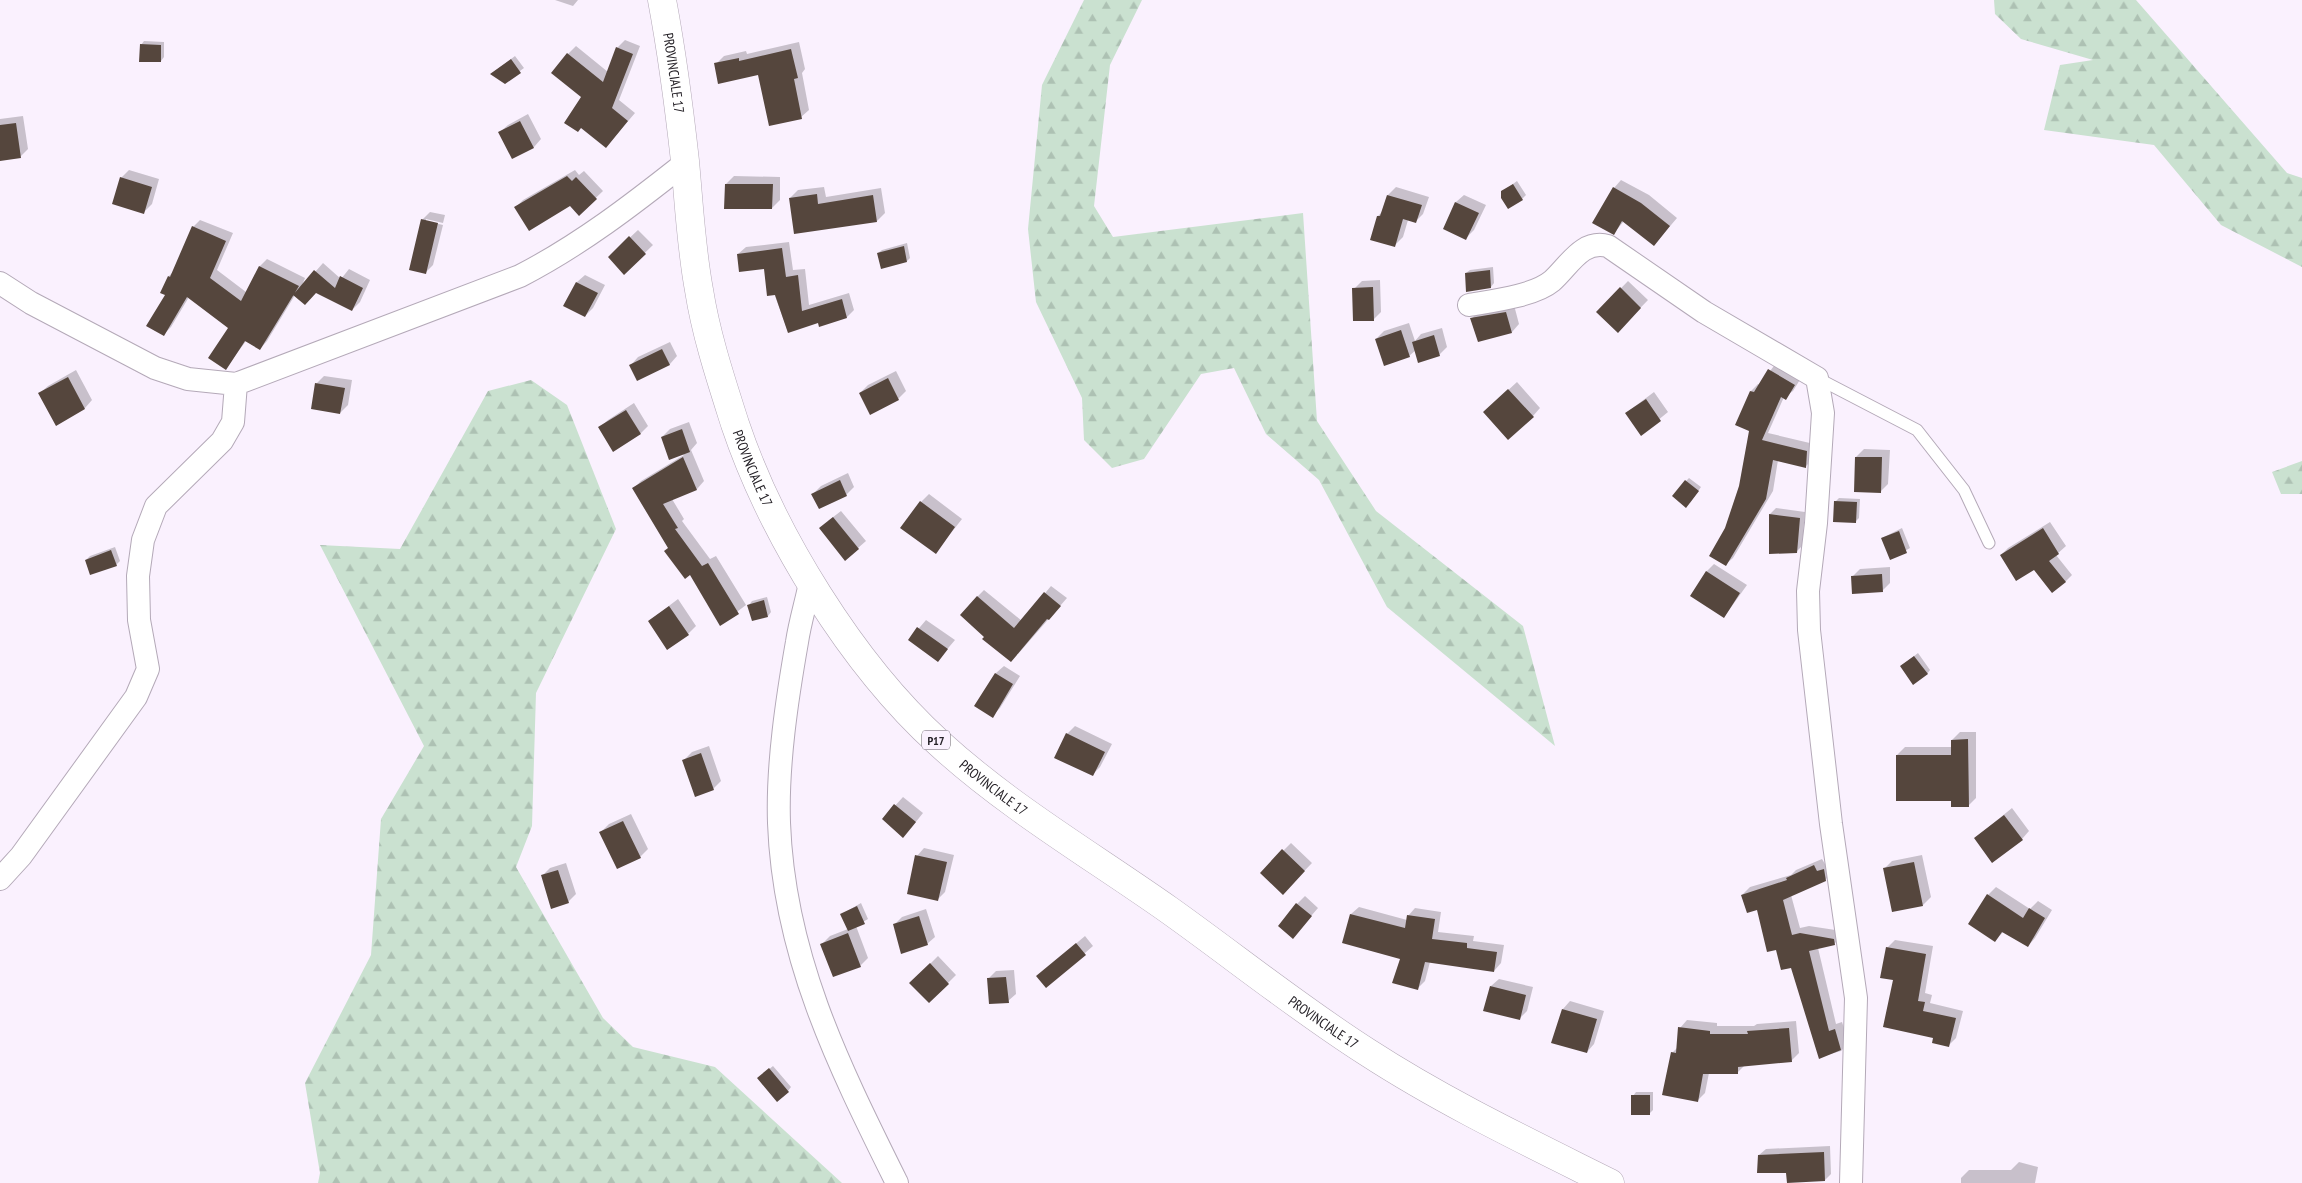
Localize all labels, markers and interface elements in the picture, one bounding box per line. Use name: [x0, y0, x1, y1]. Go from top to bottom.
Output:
street label: PROVINCIALE 17: [659, 31, 688, 114]
street label: PROVINCIALE 17: [729, 428, 777, 509]
road number: P17: [922, 730, 950, 750]
street label: PROVINCIALE 17: [956, 756, 1031, 819]
street label: PROVINCIALE 17: [1285, 992, 1362, 1053]

